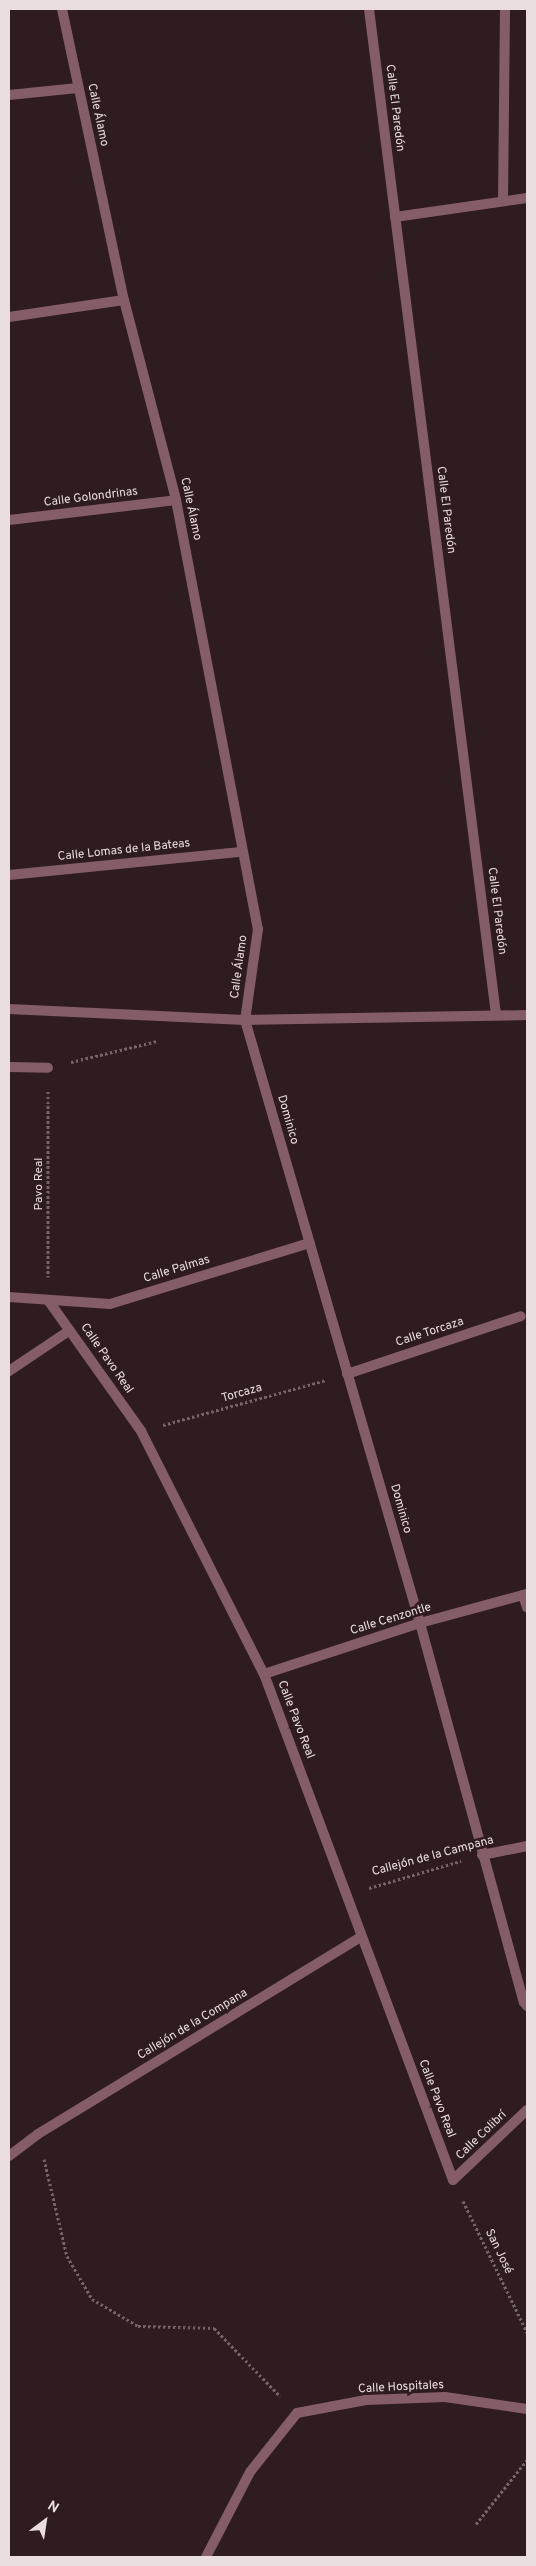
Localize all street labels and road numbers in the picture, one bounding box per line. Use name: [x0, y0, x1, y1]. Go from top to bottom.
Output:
street label: Calle El Paredón: [382, 64, 406, 152]
street label: Calle Álamo: [83, 82, 111, 148]
street label: Calle El Paredón: [433, 466, 457, 554]
street label: Calle Álamo: [176, 476, 204, 542]
street label: Calle Golondrinas: [43, 485, 139, 511]
street label: Calle Lomas de la Bateas: [57, 837, 191, 865]
street label: Calle El Paredón: [484, 867, 508, 955]
street label: Calle Álamo: [228, 934, 252, 1000]
street label: Dominico: [273, 1094, 301, 1146]
street label: Pavo Real: [33, 1158, 47, 1210]
street label: Calle Palmas: [142, 1253, 212, 1287]
street label: Calle Torcaza: [394, 1315, 466, 1351]
street label: Calle Pavo Real: [76, 1321, 136, 1397]
street label: Torcaza: [220, 1381, 264, 1407]
street label: Dominico: [386, 1483, 414, 1535]
street label: Calle Cenzontle: [349, 1601, 433, 1639]
street label: Calle Pavo Real: [274, 1679, 316, 1761]
street label: Callejón de la Campana: [371, 1834, 495, 1880]
street label: Callejón de la Compana: [135, 1986, 251, 2064]
street label: Calle Pavo Real: [415, 2058, 457, 2140]
street label: Calle Colibrí: [454, 2108, 510, 2164]
street label: San José: [481, 2227, 515, 2277]
street label: Calle Hospitales: [358, 2379, 444, 2397]

